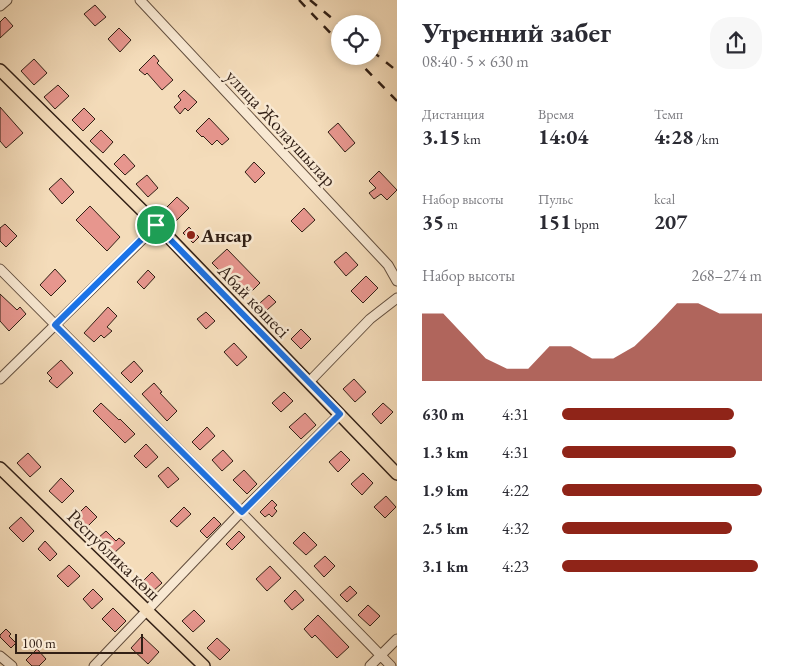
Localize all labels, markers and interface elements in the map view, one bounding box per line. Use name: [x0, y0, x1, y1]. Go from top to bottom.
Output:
text: Утренний забег: [422, 14, 611, 50]
map controls: [331, 15, 381, 65]
button: locate: [331, 15, 381, 65]
button: share: [710, 17, 762, 69]
text: 08:40 · 5 × 630 m: [422, 51, 529, 72]
street label: улица Жолаушылар: [220, 64, 342, 192]
text: Дистанция: [422, 105, 484, 123]
text: Время: [538, 105, 574, 123]
text: Темп: [654, 105, 683, 123]
text: 3.15: [422, 123, 461, 150]
text: 14:04: [538, 123, 588, 150]
text: 4:28: [654, 123, 693, 150]
text: km: [461, 130, 481, 148]
text: /km: [693, 130, 719, 148]
text: Набор высоты: [422, 190, 503, 208]
text: Пульс: [538, 190, 573, 208]
text: kcal: [654, 190, 675, 208]
pin: [135, 204, 177, 246]
text: 35: [422, 208, 444, 235]
text: 151: [538, 208, 571, 235]
text: 207: [654, 208, 687, 235]
icon: arrive: [142, 211, 170, 239]
text: m: [444, 215, 458, 233]
text: bpm: [571, 215, 600, 233]
place label: Ансар: [200, 223, 253, 248]
marker: Ансар: [185, 229, 197, 241]
street label: Абай көшесі: [212, 258, 296, 344]
text: Набор высоты: [422, 265, 515, 286]
text: 268–274 m: [691, 265, 762, 286]
text: 630 m: [422, 404, 464, 425]
text: 4:31: [502, 404, 529, 425]
text: 1.3 km: [422, 442, 468, 463]
text: 4:31: [502, 442, 529, 463]
text: 1.9 km: [422, 480, 468, 501]
text: 4:22: [502, 480, 529, 501]
street label: Республика көш: [62, 504, 166, 606]
text: 2.5 km: [422, 518, 468, 539]
text: 4:32: [502, 518, 529, 539]
text: 3.1 km: [422, 556, 468, 577]
text: 4:23: [502, 556, 529, 577]
scale bar: [15, 631, 142, 654]
text: 100 m: [22, 634, 56, 652]

